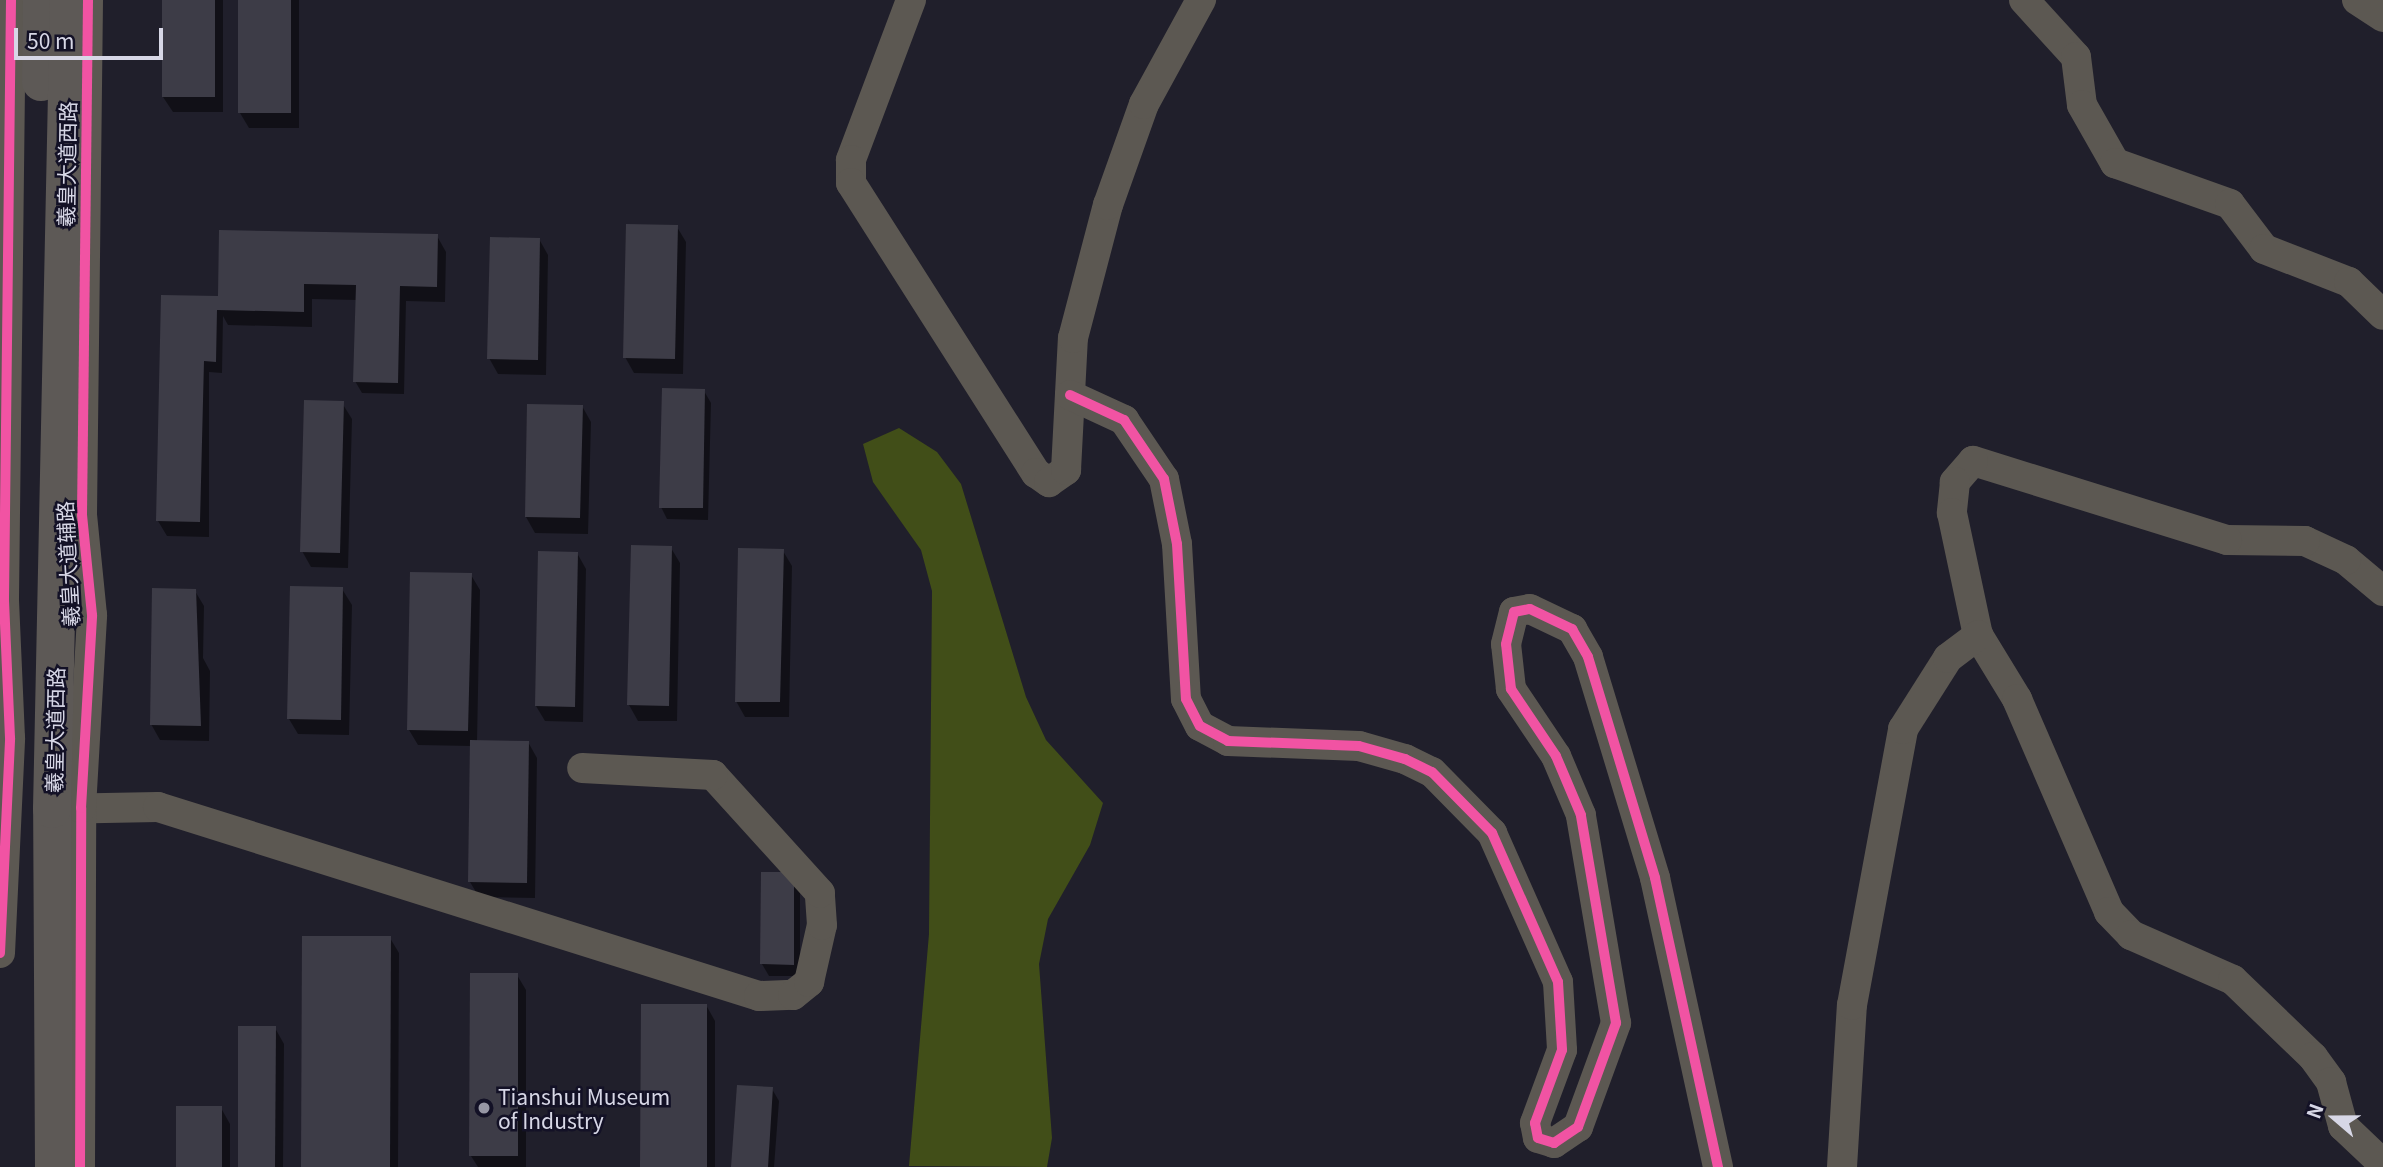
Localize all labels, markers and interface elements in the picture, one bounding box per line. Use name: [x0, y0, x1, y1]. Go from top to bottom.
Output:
scale bar: [18, 14, 166, 58]
text: 50 m: [27, 25, 74, 55]
street label: 羲皇大道西路: [52, 101, 80, 227]
street label: 羲皇大道辅路: [51, 500, 83, 628]
street label: 羲皇大道西路: [40, 667, 68, 793]
place label: Tianshui Museum of Industry: [498, 1083, 670, 1133]
north arrow: [2299, 1083, 2369, 1153]
text: N: [2299, 1099, 2329, 1122]
marker: Tianshui Museum of Industry: [476, 1100, 492, 1116]

